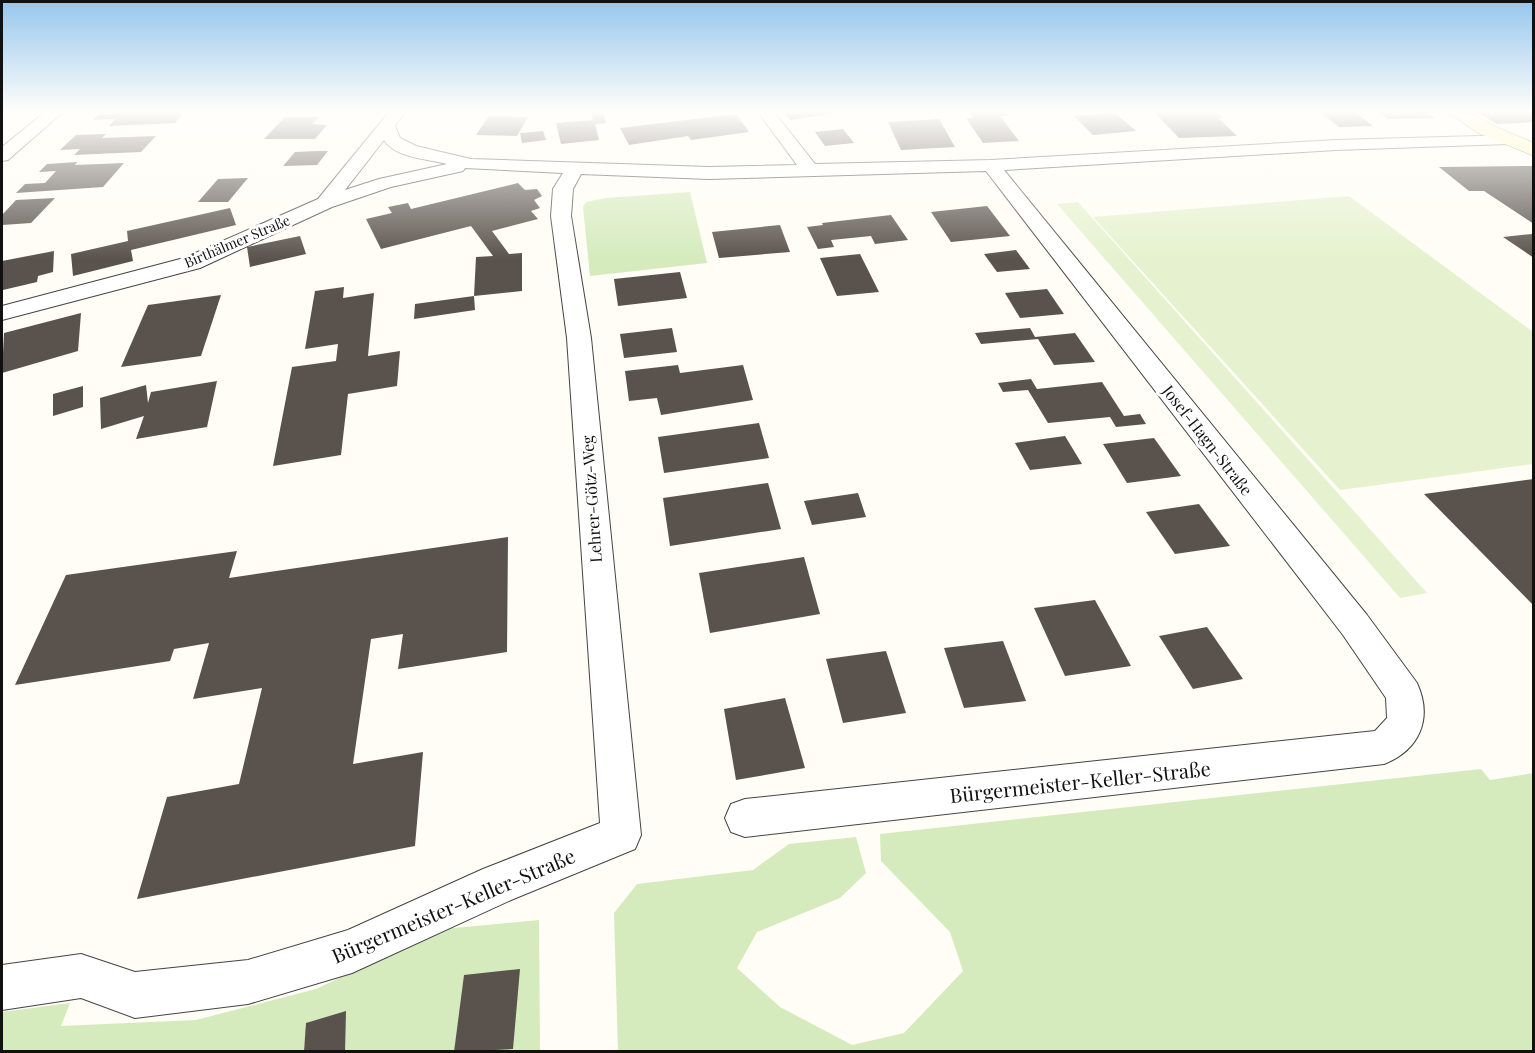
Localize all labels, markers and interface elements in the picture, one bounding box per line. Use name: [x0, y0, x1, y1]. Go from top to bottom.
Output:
street label: Birthälmer Straße: [181, 210, 293, 272]
street label: Josef-Hagn-Straße: [1158, 380, 1258, 499]
street label: Lehrer-Götz-Weg: [576, 434, 606, 563]
street label: Bürgermeister-Keller-Straße: [948, 754, 1212, 808]
street label: Bürgermeister-Keller-Straße: [327, 841, 579, 969]

